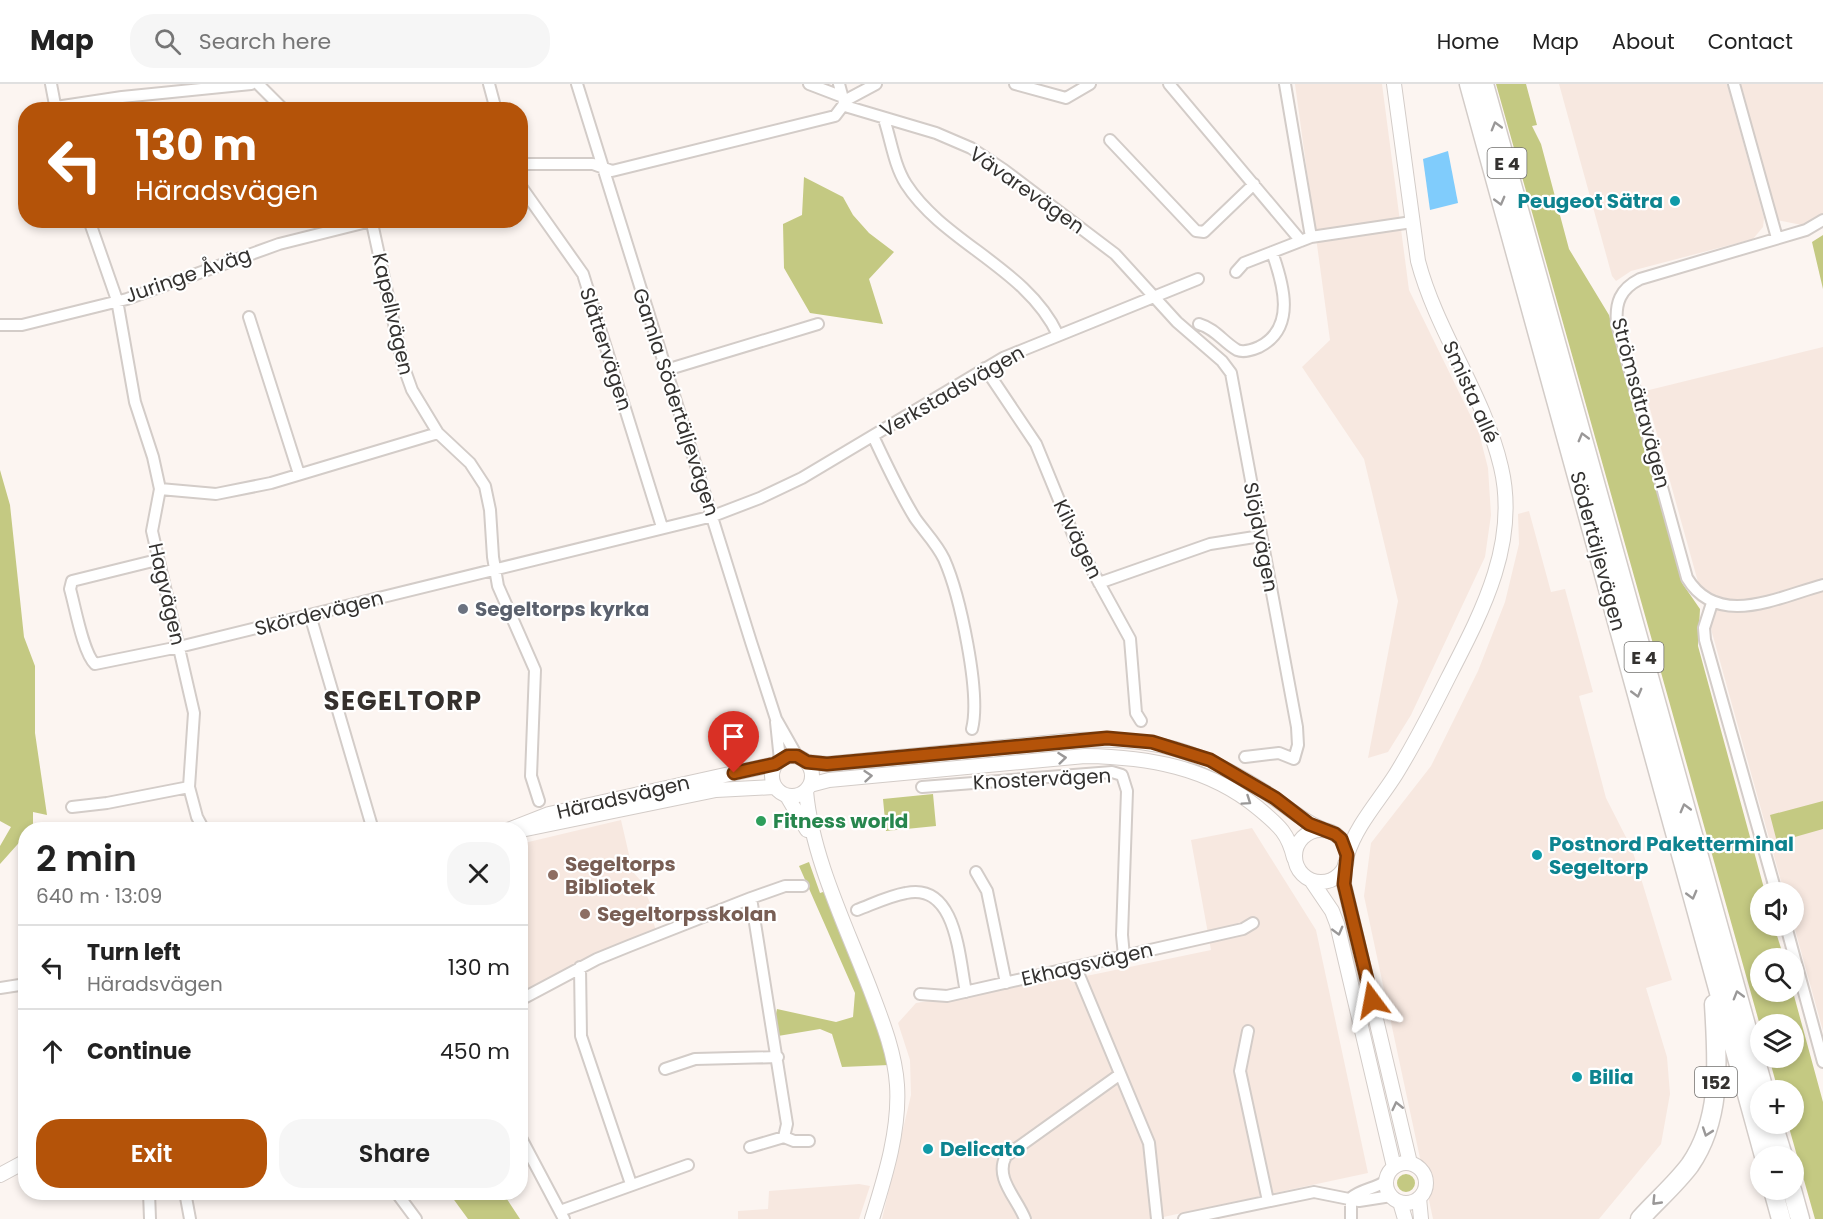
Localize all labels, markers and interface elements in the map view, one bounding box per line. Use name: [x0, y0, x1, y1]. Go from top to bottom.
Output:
search box: [130, 14, 550, 68]
text: Map: [30, 21, 94, 60]
icon: search: [151, 25, 184, 58]
text: Search here: [199, 26, 331, 57]
text: Home: [1437, 27, 1499, 56]
text: Map: [1532, 27, 1579, 56]
text: About: [1612, 27, 1675, 56]
text: Contact: [1708, 27, 1793, 56]
text: 130 m: [135, 116, 257, 175]
one-way arrow: [1491, 121, 1503, 132]
icon: left: [36, 126, 114, 204]
street label: Vävarevägen: [964, 140, 1090, 240]
road number: E 4: [1488, 148, 1526, 178]
text: Häradsvägen: [135, 172, 318, 209]
place label: Peugeot Sätra: [1518, 187, 1663, 215]
marker: Peugeot Sätra: [1668, 194, 1682, 208]
one-way arrow: [1493, 195, 1505, 206]
street label: Juringe Åväg: [121, 240, 255, 310]
street label: Kapellvägen: [365, 250, 421, 378]
street label: Slåttervägen: [573, 284, 639, 414]
street label: Gamla Södertäljevägen: [626, 285, 726, 519]
street label: Strömsätravägen: [1605, 315, 1677, 491]
street label: Smista allé: [1436, 336, 1506, 448]
street label: Verkstadsvägen: [875, 338, 1029, 444]
one-way arrow: [1578, 432, 1591, 442]
street label: Södertäljevägen: [1563, 468, 1633, 634]
street label: Slöjdvägen: [1237, 480, 1285, 594]
street label: Kilvägen: [1047, 495, 1109, 583]
street label: Hagvägen: [142, 540, 192, 648]
street label: Skördevägen: [252, 583, 386, 643]
place label: Segeltorps kyrka: [475, 595, 649, 623]
marker: Segeltorps kyrka: [456, 602, 470, 616]
road number: E 4: [1624, 642, 1664, 672]
district label: SEGELTORP: [324, 683, 482, 719]
one-way arrow: [1629, 687, 1642, 697]
pin: [708, 711, 759, 773]
icon: arrive: [717, 720, 750, 753]
one-way arrow: [1058, 753, 1067, 765]
street label: Knostervägen: [972, 761, 1112, 797]
street label: Häradsvägen: [554, 768, 692, 826]
one-way arrow: [864, 770, 873, 783]
one-way arrow: [1241, 794, 1252, 805]
one-way arrow: [1680, 803, 1693, 813]
place label: Fitness world: [773, 807, 908, 835]
marker: Fitness world: [754, 814, 768, 828]
place label: Postnord Paketterminal Segeltorp: [1549, 830, 1794, 881]
text: 2 min: [36, 833, 137, 884]
button: close: [447, 842, 510, 905]
marker: Postnord Paketterminal Segeltorp: [1530, 848, 1544, 862]
place label: Segeltorps Bibliotek: [565, 850, 676, 901]
marker: Segeltorps Bibliotek: [546, 868, 560, 882]
text: 640 m · 13:09: [36, 882, 162, 910]
map controls: [1750, 882, 1804, 1200]
button: sound: [1750, 882, 1804, 936]
one-way arrow: [1685, 889, 1697, 900]
place label: Segeltorpsskolan: [597, 900, 777, 928]
marker: Segeltorpsskolan: [578, 907, 592, 921]
one-way arrow: [1331, 926, 1344, 936]
street label: Ekhagsvägen: [1018, 935, 1156, 993]
text: Turn left: [87, 937, 181, 968]
button: search: [1750, 948, 1804, 1002]
icon: left: [36, 951, 69, 984]
text: 130 m: [448, 952, 510, 983]
position arrow: [1340, 968, 1404, 1032]
text: Häradsvägen: [87, 970, 223, 998]
one-way arrow: [1732, 991, 1745, 1001]
button: layers: [1750, 1014, 1804, 1068]
icon: ahead: [36, 1035, 69, 1068]
text: Continue: [87, 1036, 191, 1067]
text: 450 m: [440, 1036, 510, 1067]
place label: Bilia: [1589, 1063, 1633, 1091]
road number: 152: [1695, 1067, 1737, 1097]
marker: Bilia: [1570, 1070, 1584, 1084]
button: +: [1750, 1080, 1804, 1134]
one-way arrow: [1391, 1101, 1404, 1111]
button: Exit: [36, 1119, 267, 1188]
button: Share: [279, 1119, 510, 1188]
one-way arrow: [1701, 1126, 1714, 1136]
place label: Delicato: [940, 1135, 1025, 1163]
marker: Delicato: [921, 1142, 935, 1156]
button: −: [1750, 1146, 1804, 1200]
one-way arrow: [1653, 1194, 1664, 1205]

